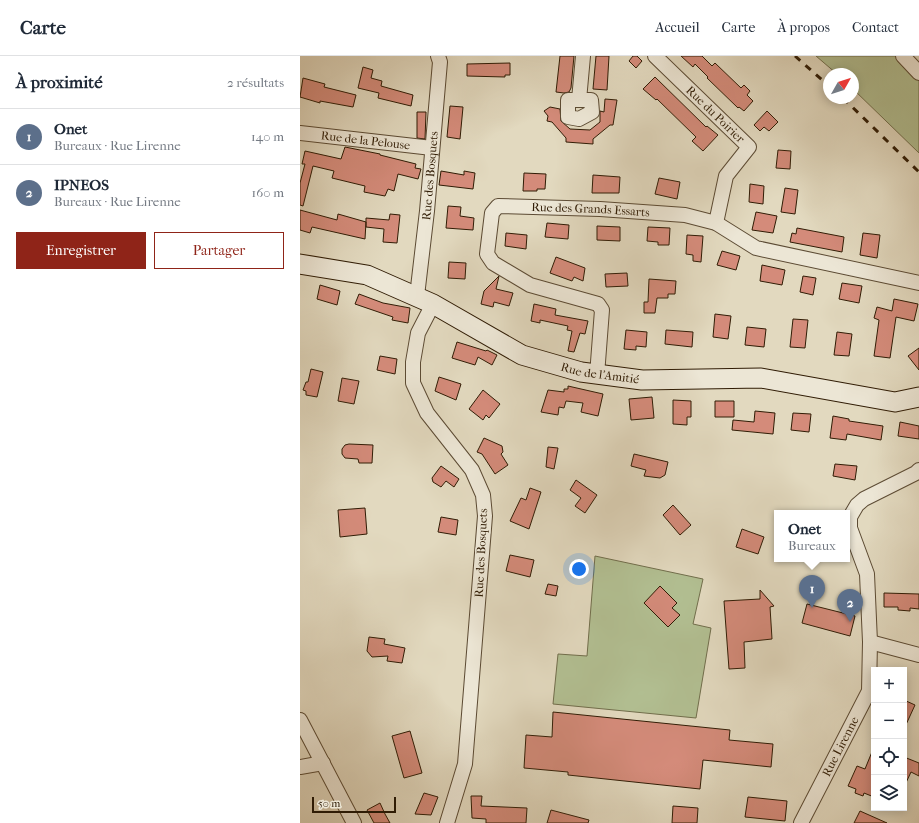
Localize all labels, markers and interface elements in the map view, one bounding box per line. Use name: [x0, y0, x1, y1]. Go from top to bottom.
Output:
text: Carte: [20, 17, 66, 39]
text: Accueil: [655, 19, 700, 36]
text: Carte: [722, 19, 755, 36]
text: À propos: [777, 19, 830, 36]
text: Contact: [852, 19, 899, 36]
north arrow: [823, 68, 859, 104]
text: À proximité: [16, 72, 103, 92]
text: 2 résultats: [227, 75, 284, 90]
street label: Rue du Poirier: [683, 83, 748, 146]
text: Onet: [54, 120, 87, 138]
street label: Rue de la Pelouse: [320, 128, 411, 152]
text: 1: [27, 129, 31, 144]
text: 140 m: [251, 129, 284, 144]
street label: Rue des Bosquets: [419, 130, 441, 221]
text: Bureaux · Rue Lirenne: [54, 138, 181, 153]
text: IPNEOS: [54, 176, 109, 194]
text: 2: [26, 185, 32, 200]
text: 160 m: [252, 185, 284, 200]
text: Bureaux · Rue Lirenne: [54, 194, 181, 209]
street label: Rue des Grands Essarts: [531, 200, 651, 220]
button: Enregistrer: [16, 232, 146, 269]
button: Partager: [154, 232, 284, 269]
street label: Rue de l'Amitié: [559, 360, 640, 387]
street label: Rue des Bosquets: [472, 508, 490, 598]
popup: [774, 510, 850, 562]
text: Onet: [788, 520, 821, 538]
text: Bureaux: [788, 538, 836, 553]
your location: [569, 559, 589, 579]
pin: 1: [799, 575, 825, 608]
pin: 2: [837, 589, 863, 622]
map controls: [871, 667, 907, 811]
button: +: [871, 667, 907, 703]
button: −: [871, 703, 907, 739]
street label: Rue Lirenne: [819, 714, 862, 779]
button: locate: [871, 739, 907, 775]
button: layers: [871, 775, 907, 811]
scale bar: [312, 795, 396, 814]
text: 50 m: [318, 797, 340, 810]

